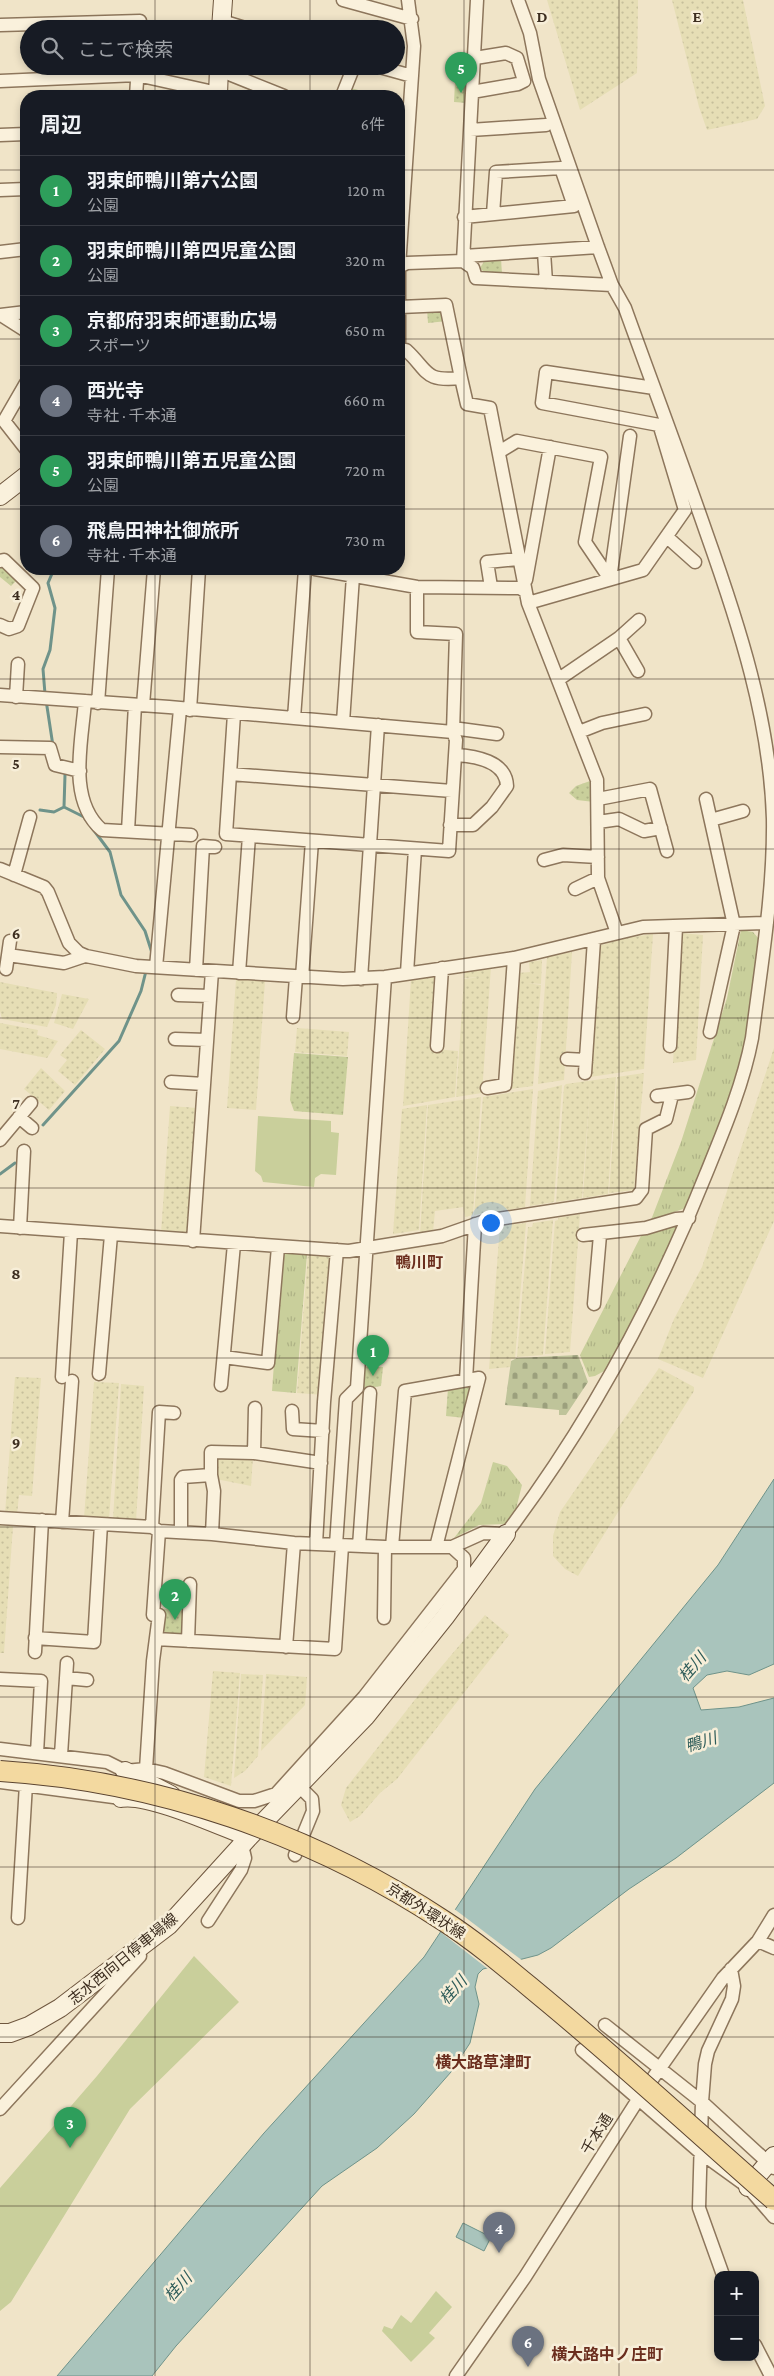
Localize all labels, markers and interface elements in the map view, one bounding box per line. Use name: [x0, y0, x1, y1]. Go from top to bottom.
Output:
text: D: [536, 8, 548, 25]
text: E: [692, 8, 702, 25]
search box: [20, 20, 405, 75]
icon: search: [38, 34, 66, 62]
text: ここで検索: [78, 39, 173, 60]
pin: 5: [445, 52, 477, 93]
text: 周辺: [40, 113, 82, 137]
text: 6件: [361, 116, 385, 133]
text: 羽束師鴨川第六公園: [87, 170, 258, 191]
text: 1: [53, 182, 59, 199]
text: 120 m: [347, 182, 385, 199]
text: 公園: [87, 197, 119, 214]
text: 羽束師鴨川第四児童公園: [87, 240, 296, 261]
text: 2: [52, 252, 60, 269]
text: 320 m: [345, 252, 385, 269]
text: 公園: [87, 267, 119, 284]
text: 京都府羽束師運動広場: [87, 310, 277, 331]
text: 3: [52, 322, 60, 339]
text: 650 m: [345, 322, 385, 339]
text: スポーツ: [87, 337, 151, 354]
text: 西光寺: [87, 380, 144, 401]
text: 4: [52, 392, 60, 409]
text: 660 m: [344, 392, 385, 409]
text: 寺社 · 千本通: [87, 407, 177, 424]
text: 羽束師鴨川第五児童公園: [87, 450, 296, 471]
text: 5: [52, 462, 60, 479]
text: 720 m: [345, 462, 385, 479]
text: 公園: [87, 477, 119, 494]
text: 飛鳥田神社御旅所: [87, 520, 239, 541]
text: 6: [52, 532, 60, 549]
text: 730 m: [345, 532, 385, 549]
text: 寺社 · 千本通: [87, 547, 177, 564]
text: 4: [12, 586, 21, 603]
text: 5: [12, 755, 20, 772]
text: 6: [12, 925, 20, 942]
text: 7: [12, 1095, 20, 1112]
your location: [478, 1210, 504, 1236]
district label: 鴨川町: [395, 1254, 443, 1271]
text: 8: [11, 1265, 21, 1282]
pin: 1: [357, 1335, 389, 1376]
text: 9: [12, 1434, 20, 1451]
pin: 2: [159, 1579, 191, 1620]
water label: 桂川: [675, 1648, 710, 1685]
water label: 鴨川: [683, 1729, 721, 1755]
street label: 京都外環状線: [384, 1879, 469, 1942]
street label: 志水西向日停車場線: [66, 1910, 180, 2008]
water label: 桂川: [436, 1971, 471, 2008]
district label: 横大路草津町: [435, 2053, 531, 2071]
pin: 3: [54, 2107, 86, 2148]
street label: 千本通: [578, 2111, 616, 2157]
pin: 4: [483, 2212, 515, 2253]
water label: 桂川: [161, 2268, 196, 2305]
map controls: [714, 2271, 759, 2361]
button: +: [714, 2271, 759, 2316]
button: −: [714, 2316, 759, 2361]
pin: 6: [512, 2326, 544, 2367]
district label: 横大路中ノ庄町: [551, 2345, 663, 2363]

